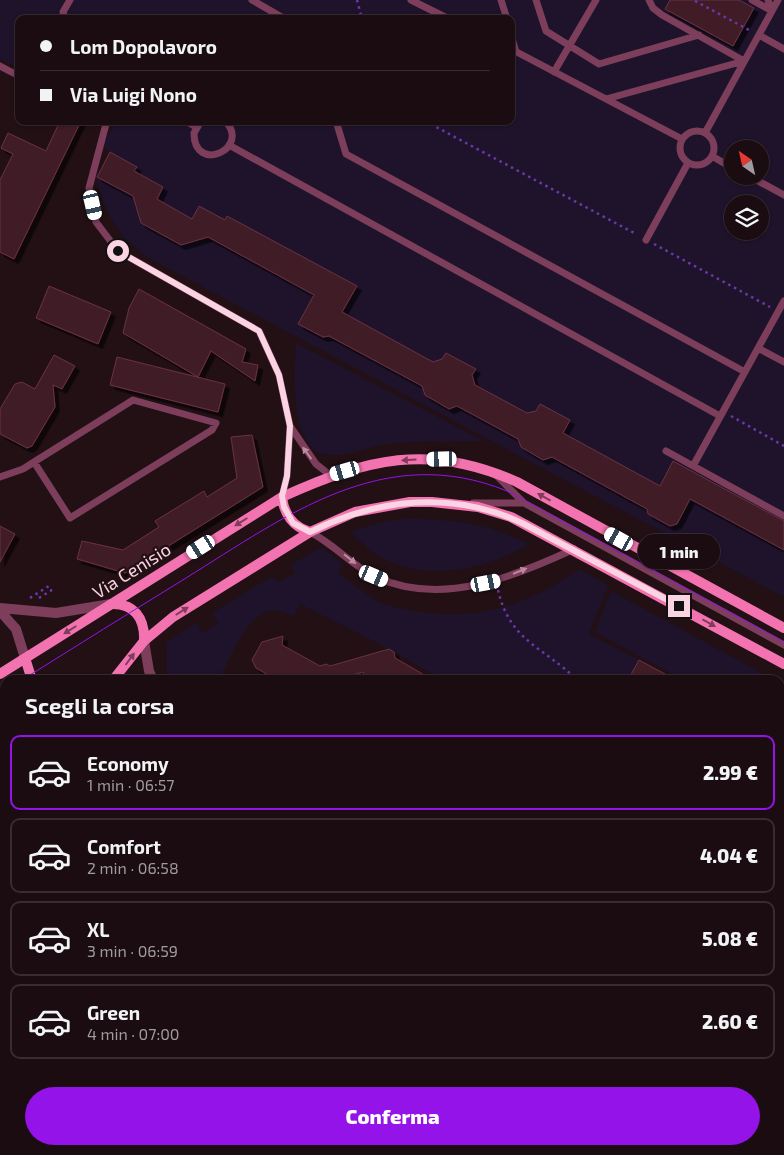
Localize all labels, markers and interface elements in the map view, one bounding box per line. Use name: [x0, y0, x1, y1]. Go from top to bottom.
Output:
text: Lom Dopolavoro: [70, 35, 217, 58]
text: Via Luigi Nono: [70, 83, 197, 106]
north arrow: [724, 140, 769, 185]
map controls: [724, 140, 769, 240]
car: [82, 189, 103, 221]
button: layers: [724, 195, 769, 240]
route start: [107, 240, 129, 262]
one-way arrow: [302, 447, 313, 460]
car: [426, 451, 457, 467]
one-way arrow: [401, 456, 417, 464]
car: [328, 460, 361, 482]
one-way arrow: [536, 493, 551, 501]
one-way arrow: [234, 517, 247, 526]
car: [602, 525, 635, 553]
car: [184, 533, 217, 561]
callout: 1 min: [638, 534, 720, 568]
street label: Via Cenisio: [88, 538, 175, 603]
text: 1 min: [659, 542, 699, 561]
one-way arrow: [343, 554, 356, 565]
car: [357, 563, 390, 589]
one-way arrow: [513, 567, 527, 575]
car: [469, 573, 502, 593]
route end: [668, 595, 690, 617]
one-way arrow: [176, 606, 189, 616]
one-way arrow: [701, 619, 716, 627]
one-way arrow: [63, 625, 76, 635]
one-way arrow: [125, 653, 136, 666]
text: Scegli la corsa: [25, 692, 174, 718]
icon: car: [27, 750, 72, 795]
text: Economy: [87, 752, 169, 775]
text: 2.99 €: [703, 761, 758, 784]
text: 1 min · 06:57: [87, 775, 174, 794]
icon: car: [27, 833, 72, 878]
text: Comfort: [87, 835, 161, 858]
text: 4.04 €: [700, 844, 758, 867]
text: 2 min · 06:58: [87, 858, 179, 877]
icon: car: [27, 916, 72, 961]
text: XL: [87, 918, 109, 941]
text: 5.08 €: [702, 927, 758, 950]
text: 3 min · 06:59: [87, 941, 178, 960]
icon: car: [27, 999, 72, 1044]
text: Green: [87, 1001, 140, 1024]
text: 2.60 €: [702, 1010, 758, 1033]
text: 4 min · 07:00: [87, 1024, 180, 1043]
button: Conferma: [25, 1087, 760, 1145]

